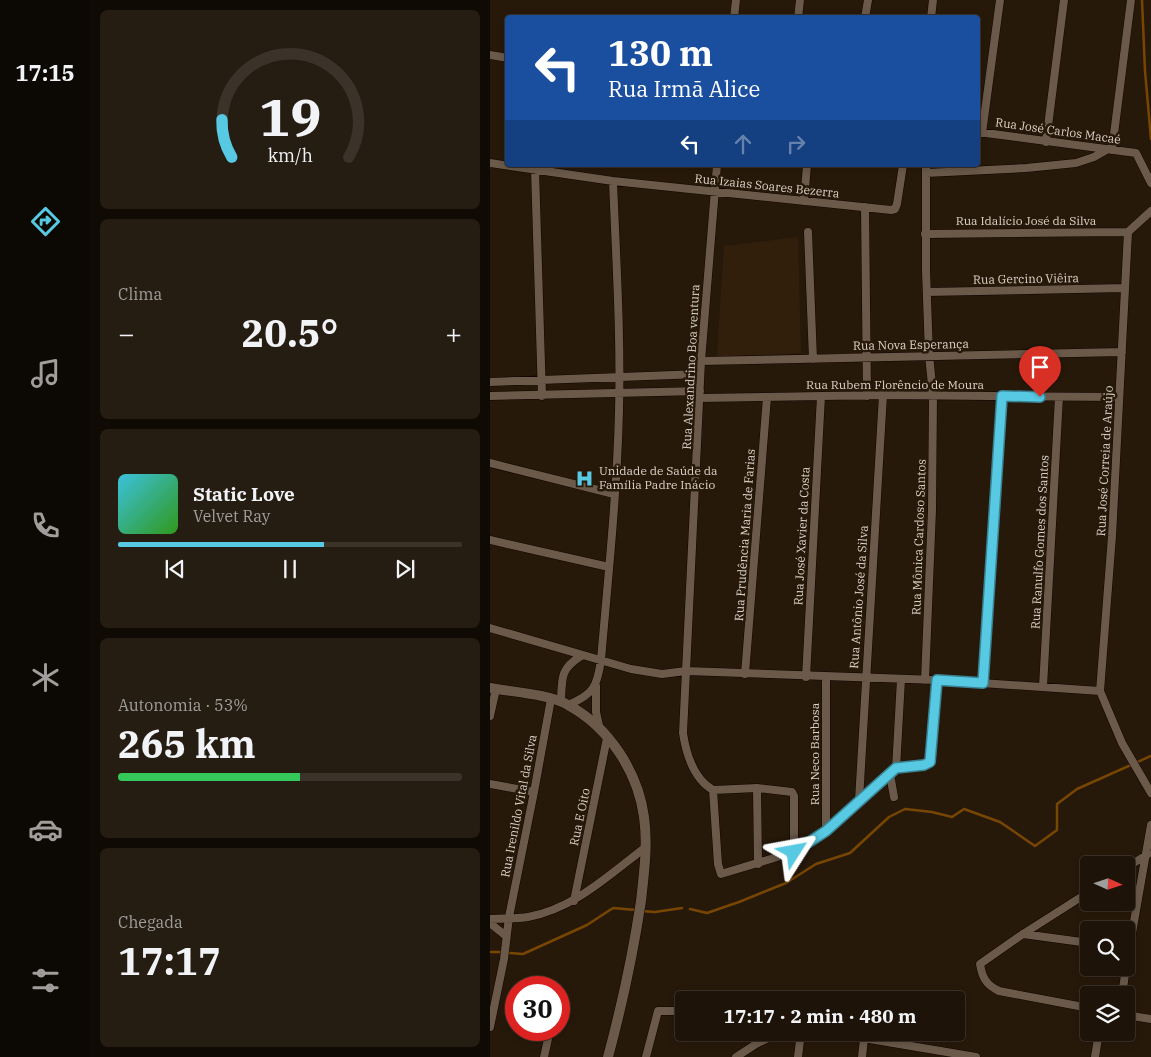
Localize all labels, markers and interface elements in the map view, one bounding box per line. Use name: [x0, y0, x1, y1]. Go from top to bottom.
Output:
text: 130 m: [608, 30, 713, 76]
icon: left: [525, 35, 590, 100]
text: 17:15: [15, 58, 75, 87]
text: Rua Irmã Alice: [608, 74, 760, 103]
text: 19: [259, 83, 321, 150]
street label: Rua José Carlos Macaé: [994, 114, 1122, 147]
icon: left: [676, 130, 704, 158]
icon: ahead: [729, 130, 757, 158]
icon: right: [782, 130, 810, 158]
text: km/h: [267, 144, 313, 167]
street label: Rua Izaias Soares Bezerra: [694, 170, 841, 201]
icon: directions: [28, 204, 63, 239]
street label: Rua Idalício José da Silva: [956, 213, 1097, 228]
street label: Rua Gercino Viêira: [973, 270, 1080, 287]
street label: Rua Alexandrino Boa ventura: [679, 283, 702, 450]
text: Clima: [118, 284, 162, 304]
text: 20.5°: [242, 308, 338, 357]
text: −: [118, 315, 135, 352]
text: +: [445, 315, 462, 352]
street label: Rua Nova Esperança: [853, 336, 970, 353]
pin: [1019, 346, 1061, 397]
icon: arrive: [1026, 353, 1054, 381]
icon: music: [28, 356, 63, 391]
street label: Rua Rubem Florêncio de Moura: [806, 377, 984, 392]
street label: Rua José Correia de Araújo: [1093, 385, 1116, 537]
street label: Rua Prudência Maria de Farias: [731, 448, 758, 622]
street label: Rua Ranulfo Gomes dos Santos: [1027, 454, 1052, 629]
street label: Rua Mônica Cardoso Santos: [908, 459, 929, 615]
place label: Unidade de Saúde da Família Padre Inácio: [599, 463, 718, 492]
street label: Rua José Xavier da Costa: [790, 466, 813, 606]
hospital icon: Unidade de Saúde da Família Padre Inácio: [575, 468, 595, 488]
text: Static Love: [193, 482, 295, 506]
text: Velvet Ray: [193, 506, 270, 526]
icon: phone: [28, 508, 63, 543]
street label: Rua Antônio José da Silva: [846, 524, 871, 669]
icon: previous: [161, 555, 189, 583]
icon: pause: [276, 555, 304, 583]
icon: next: [391, 555, 419, 583]
icon: climate: [28, 660, 63, 695]
text: Autonomia · 53%: [118, 695, 248, 715]
street label: Rua Neco Barbosa: [807, 702, 822, 805]
text: 265 km: [118, 719, 256, 768]
street label: Rua Irenildo Vital da Silva: [497, 733, 540, 879]
street label: Rua E Oito: [566, 786, 593, 847]
icon: car: [28, 812, 63, 847]
position arrow: [767, 825, 819, 877]
north arrow: [1080, 856, 1135, 911]
map controls: [1080, 856, 1135, 1041]
text: Chegada: [118, 912, 183, 932]
button: search: [1080, 921, 1135, 976]
text: 17:17: [118, 936, 221, 985]
icon: filters: [28, 963, 63, 998]
speed limit sign: 30: [505, 976, 570, 1041]
button: layers: [1080, 986, 1135, 1041]
text: 17:17 · 2 min · 480 m: [724, 1004, 916, 1028]

